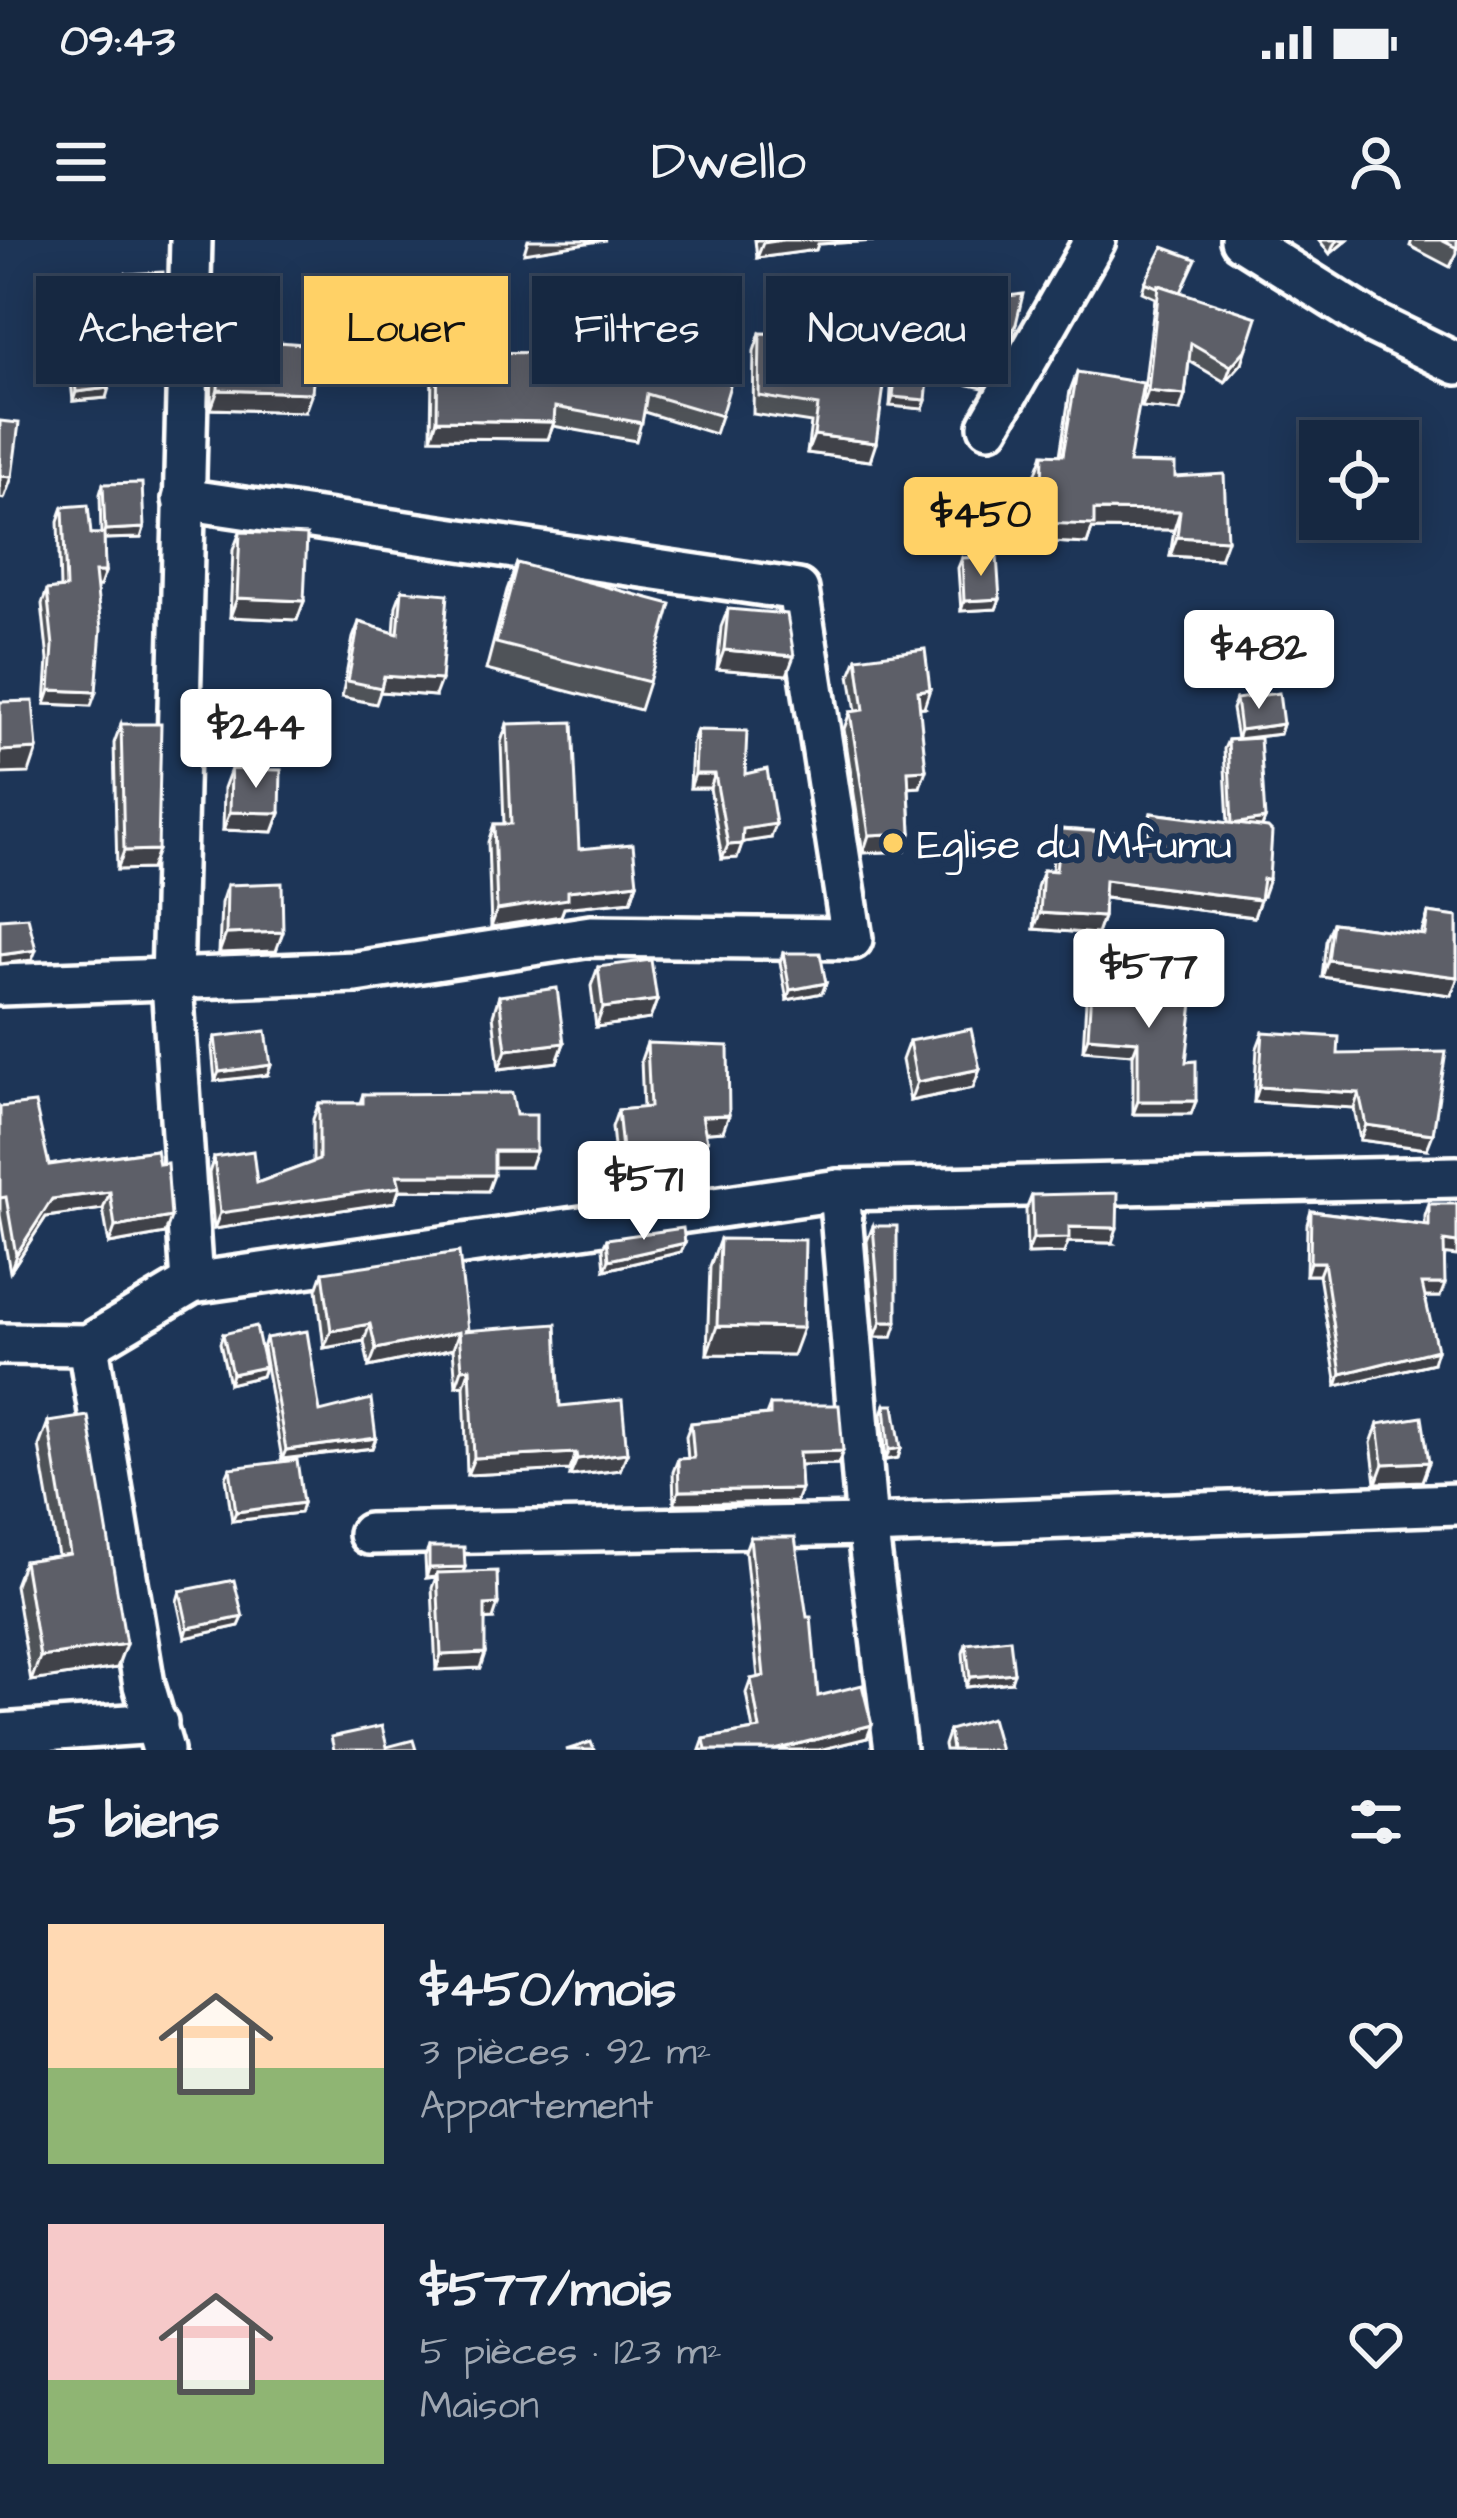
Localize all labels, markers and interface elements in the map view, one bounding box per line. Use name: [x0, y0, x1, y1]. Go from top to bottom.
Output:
text: 09:43: [60, 11, 175, 73]
text: Dwello: [651, 125, 806, 200]
icon: menu: [48, 129, 114, 195]
icon: person: [1343, 129, 1409, 195]
chip: Acheter: [36, 276, 280, 384]
chip: Louer: [304, 276, 508, 384]
chip: Filtres: [532, 276, 742, 384]
chip: Nouveau: [766, 276, 1008, 384]
map controls: [1299, 420, 1419, 540]
button: locate: [1299, 420, 1419, 540]
pin: $450: [910, 477, 1052, 579]
text: $450: [931, 489, 1031, 543]
pin: $482: [1188, 610, 1330, 712]
text: $482: [1211, 622, 1307, 676]
pin: $244: [185, 689, 327, 791]
text: $244: [207, 701, 305, 755]
place label: Eglise du Mfumu: [917, 817, 1232, 875]
marker: Eglise du Mfumu: [880, 830, 906, 856]
pin: $577: [1078, 929, 1220, 1031]
text: $577: [1100, 941, 1198, 995]
pin: $571: [573, 1141, 715, 1243]
text: $571: [605, 1153, 683, 1207]
text: 5 biens: [48, 1787, 220, 1858]
icon: filters: [1343, 1789, 1409, 1855]
text: $450/mois: [420, 1955, 676, 2026]
icon: home: [144, 1972, 288, 2116]
icon: heart: [1343, 2011, 1409, 2077]
text: 3 pièces · 92 m²: [420, 2026, 711, 2080]
text: Appartement: [420, 2080, 653, 2134]
text: $577/mois: [420, 2255, 672, 2326]
icon: home: [144, 2272, 288, 2416]
icon: heart: [1343, 2311, 1409, 2377]
text: 5 pièces · 123 m²: [420, 2326, 722, 2380]
text: Maison: [420, 2380, 539, 2434]

